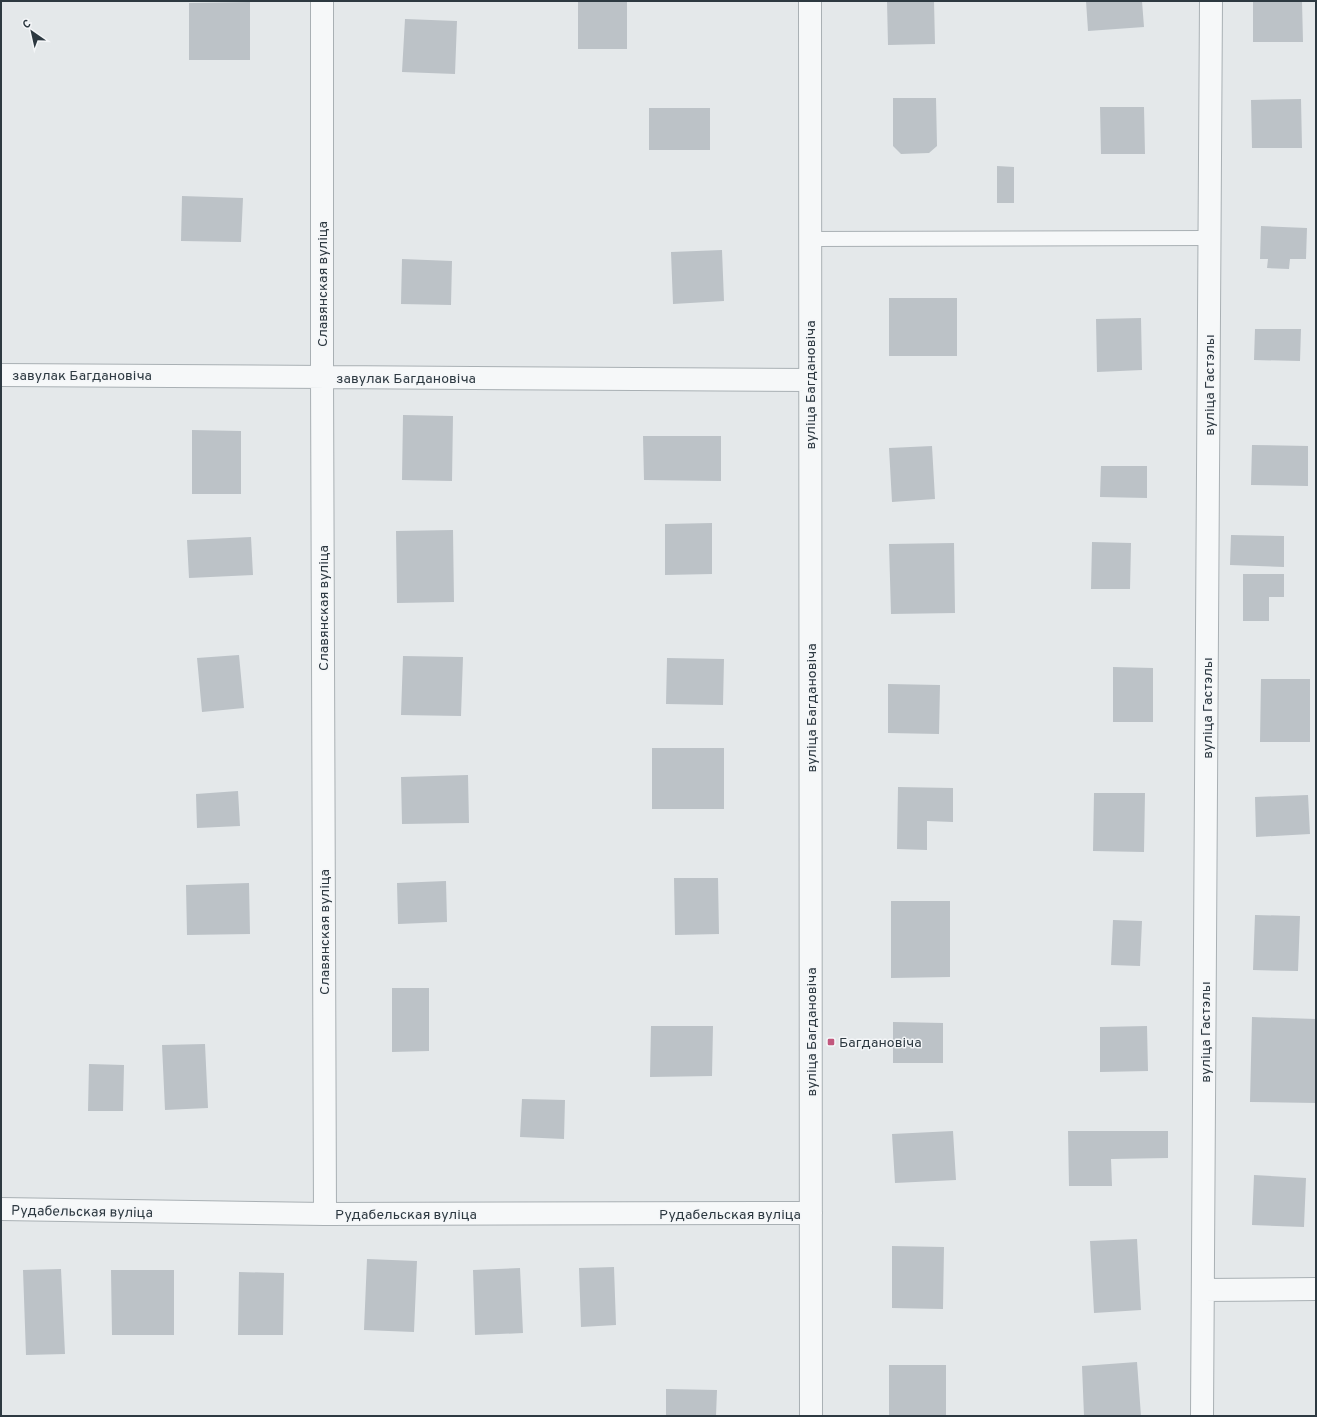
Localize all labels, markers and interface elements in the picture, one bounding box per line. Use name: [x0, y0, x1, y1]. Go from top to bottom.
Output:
north arrow: [12, 12, 52, 52]
text: С: [20, 17, 34, 32]
street label: Славянская вуліца: [315, 221, 332, 347]
street label: вуліца Багдановіча: [803, 320, 820, 450]
street label: вуліца Гастэлы: [1202, 334, 1219, 436]
street label: завулак Багдановіча: [12, 368, 152, 385]
street label: завулак Багдановіча: [336, 371, 476, 388]
street label: Славянская вуліца: [316, 545, 333, 671]
street label: вуліца Багдановіча: [804, 643, 821, 773]
street label: вуліца Гастэлы: [1200, 657, 1217, 759]
street label: Славянская вуліца: [317, 869, 334, 995]
street label: вуліца Багдановіча: [804, 967, 821, 1097]
street label: вуліца Гастэлы: [1198, 981, 1215, 1083]
place label: Багдановіча: [839, 1035, 922, 1052]
marker: Багдановіча: [826, 1037, 836, 1047]
street label: Рудабельская вуліца: [11, 1203, 153, 1222]
street label: Рудабельская вуліца: [335, 1207, 477, 1224]
street label: Рудабельская вуліца: [659, 1207, 801, 1224]

